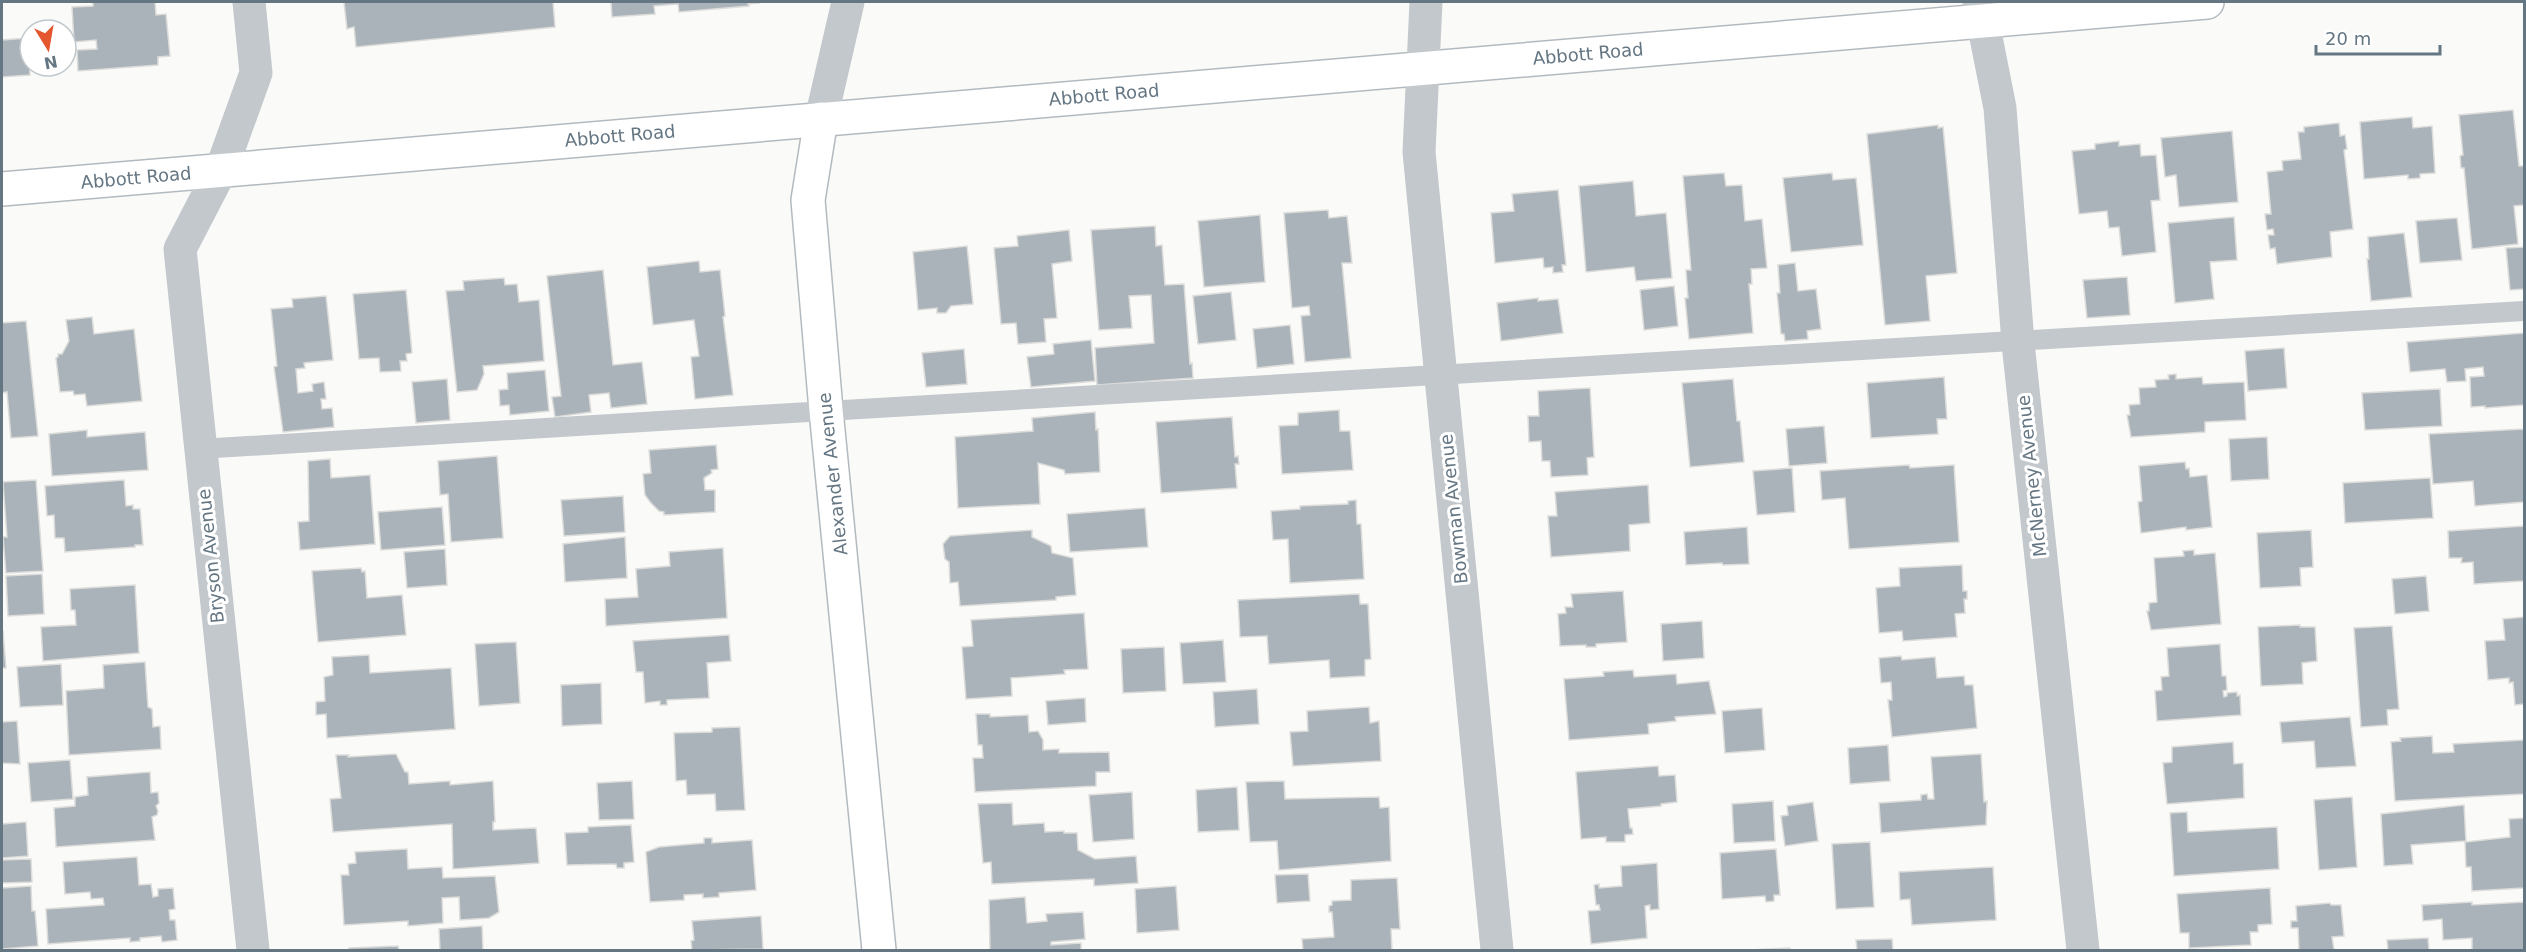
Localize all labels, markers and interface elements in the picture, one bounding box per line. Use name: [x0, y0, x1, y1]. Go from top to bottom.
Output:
north arrow: [18, 18, 78, 78]
scale bar: [2316, 18, 2440, 56]
text: 20 m: [2325, 28, 2371, 49]
street label: Abbott Road: [1532, 38, 1644, 69]
text: N: [42, 52, 59, 73]
street label: Abbott Road: [1048, 79, 1160, 110]
street label: Abbott Road: [564, 120, 676, 151]
street label: Abbott Road: [80, 162, 192, 193]
street label: Alexander Avenue: [814, 392, 851, 557]
street label: McNerney Avenue: [2013, 394, 2050, 558]
street label: Bowman Avenue: [1435, 433, 1472, 585]
street label: Bryson Avenue: [193, 488, 228, 624]

